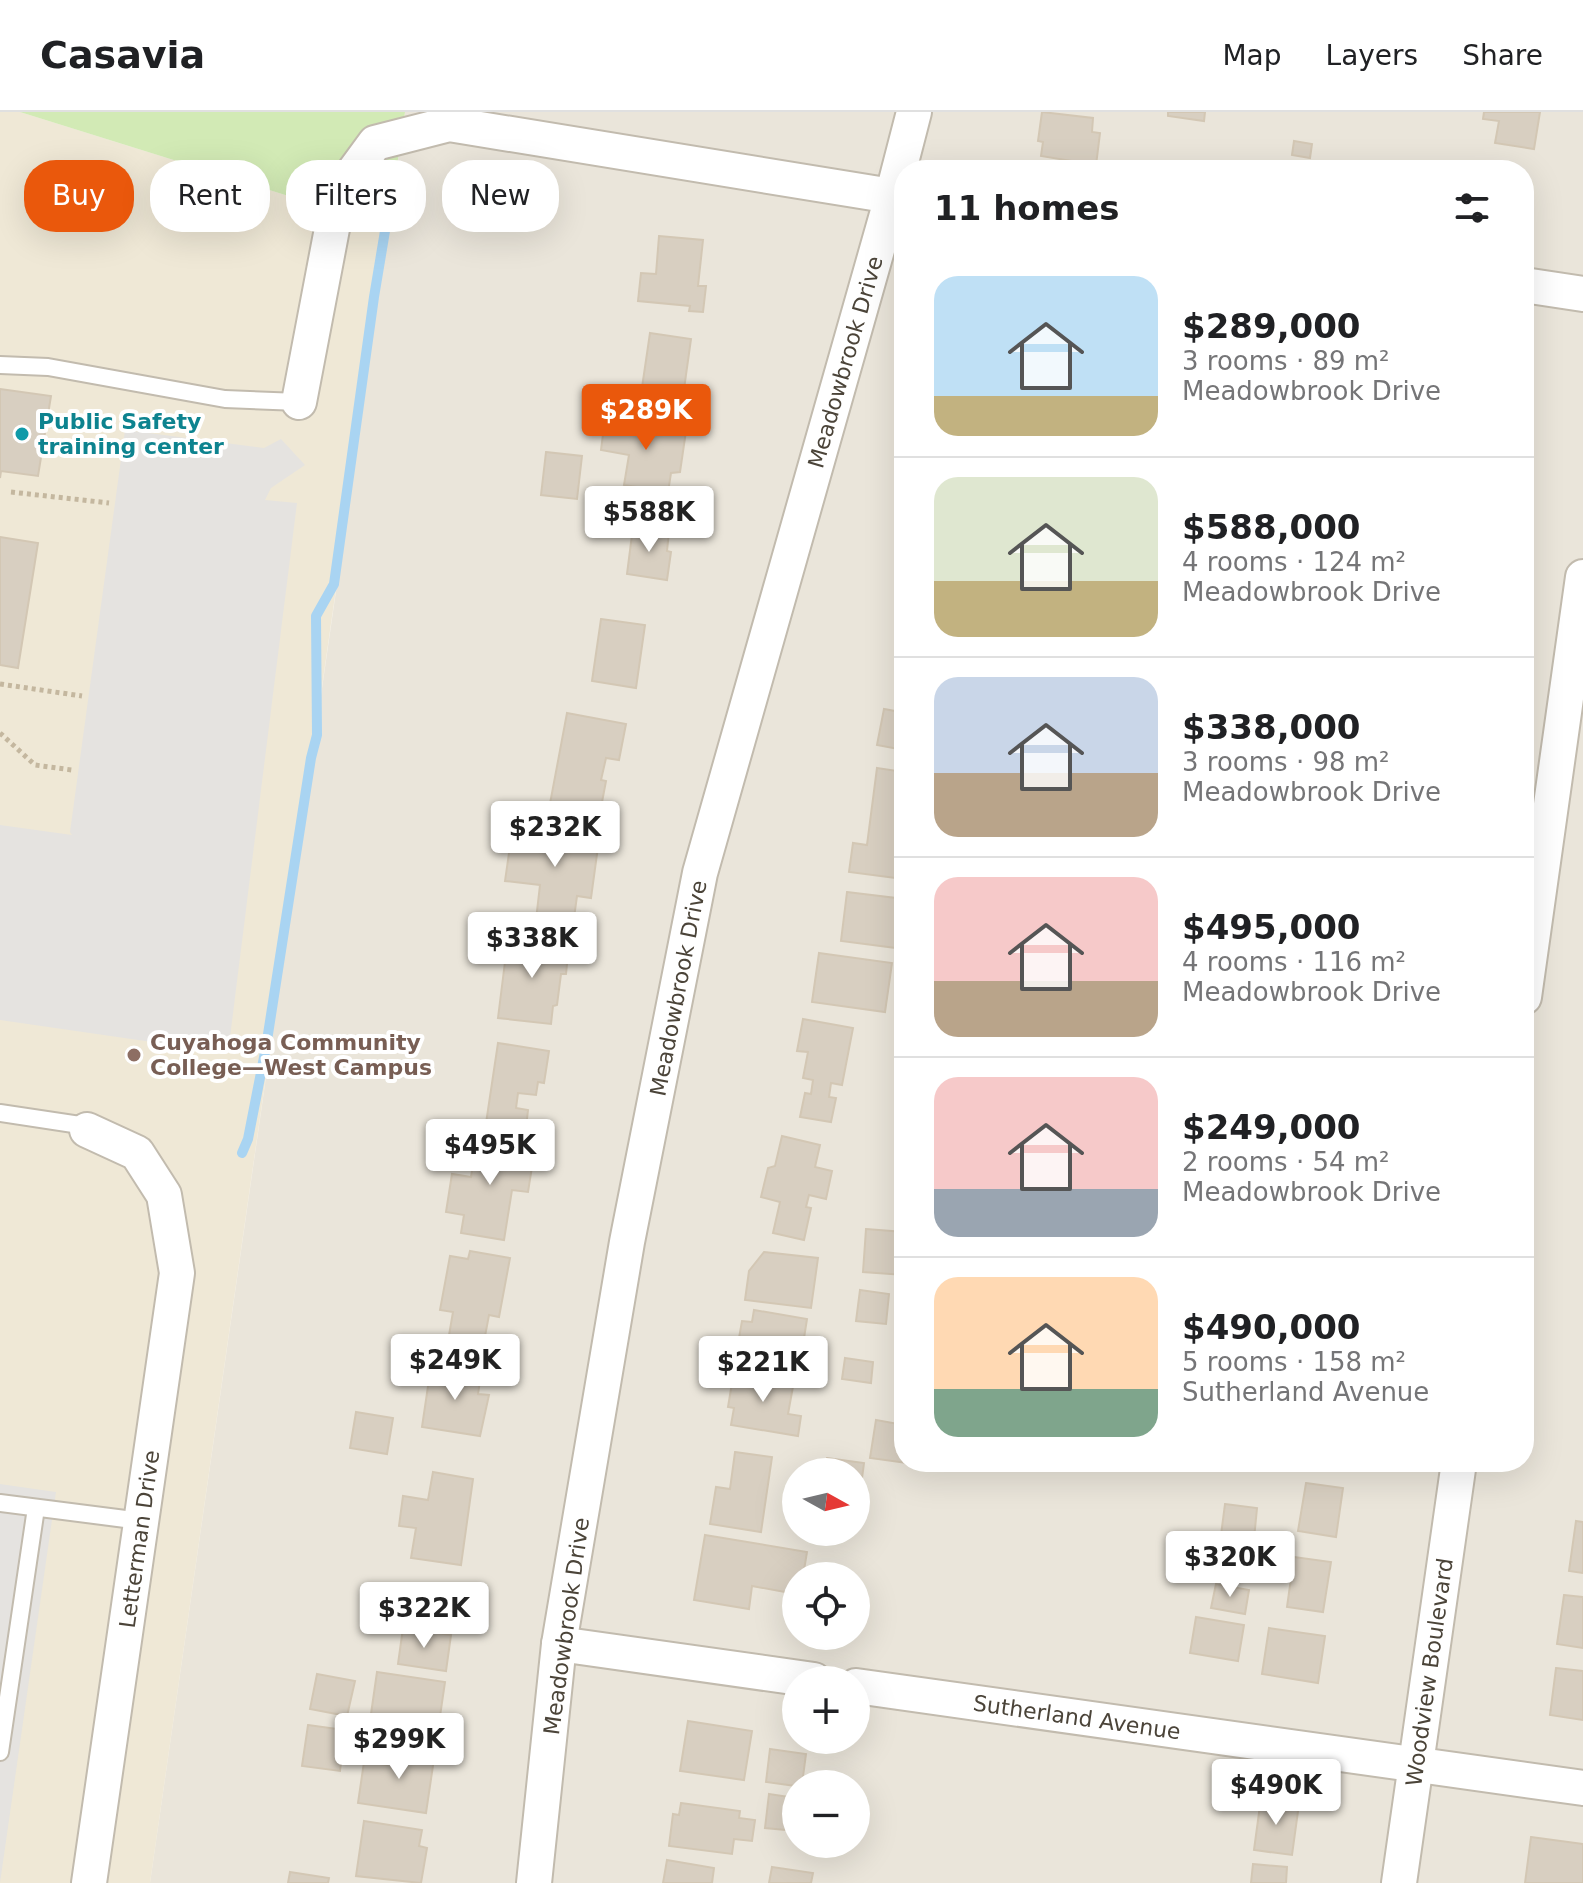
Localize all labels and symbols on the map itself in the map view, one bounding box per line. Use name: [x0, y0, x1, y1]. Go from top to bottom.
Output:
street label: Meadowbrook Drive: [803, 253, 888, 471]
pin: $289K: [590, 384, 702, 452]
place label: Public Safety training center: [38, 409, 224, 459]
marker: Public Safety training center: [13, 425, 31, 443]
pin: $588K: [593, 486, 705, 554]
pin: $232K: [499, 801, 611, 869]
street label: Meadowbrook Drive: [645, 878, 712, 1098]
pin: $338K: [476, 912, 588, 980]
place label: Cuyahoga Community College—West Campus: [150, 1030, 432, 1080]
marker: Cuyahoga Community College—West Campus: [125, 1046, 143, 1064]
pin: $495K: [434, 1119, 546, 1187]
pin: $249K: [399, 1334, 511, 1402]
pin: $221K: [707, 1336, 819, 1404]
street label: Letterman Drive: [115, 1449, 164, 1630]
north arrow: [782, 1458, 870, 1546]
street label: Meadowbrook Drive: [539, 1516, 594, 1736]
pin: $320K: [1174, 1531, 1286, 1599]
street label: Woodview Boulevard: [1401, 1556, 1458, 1788]
pin: $322K: [368, 1582, 480, 1650]
street label: Sutherland Avenue: [972, 1691, 1182, 1744]
pin: $299K: [343, 1713, 455, 1781]
pin: $490K: [1220, 1759, 1332, 1827]

